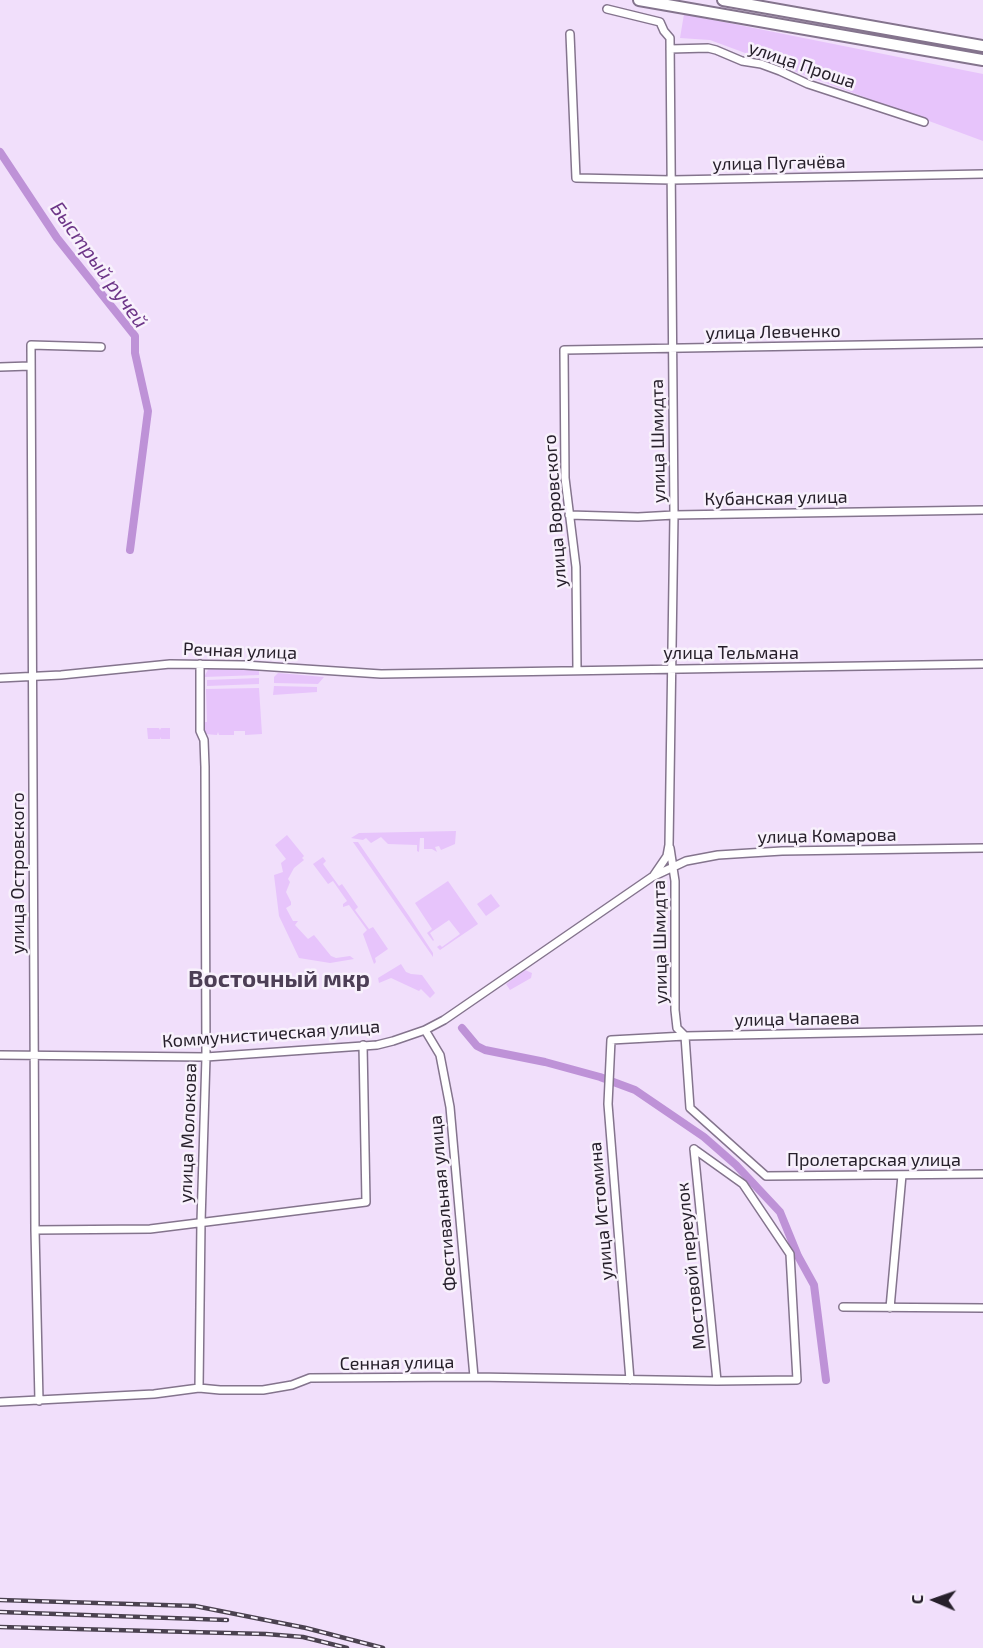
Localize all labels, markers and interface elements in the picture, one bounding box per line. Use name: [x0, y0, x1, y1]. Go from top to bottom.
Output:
street label: улица Проша: [746, 37, 858, 93]
street label: улица Пугачёва: [712, 151, 846, 175]
water label: Быстрый ручей: [45, 197, 153, 333]
street label: улица Левченко: [705, 320, 841, 344]
street label: улица Шмидта: [646, 379, 670, 503]
street label: улица Воровского: [539, 434, 571, 588]
street label: Кубанская улица: [704, 486, 848, 510]
street label: Речная улица: [183, 638, 297, 664]
street label: улица Тельмана: [663, 642, 799, 664]
street label: улица Островского: [7, 792, 29, 954]
street label: улица Комарова: [757, 824, 897, 848]
street label: улица Шмидта: [648, 880, 672, 1004]
district label: Восточный мкр: [188, 965, 370, 993]
street label: улица Чапаева: [734, 1007, 860, 1031]
street label: Коммунистическая улица: [161, 1016, 381, 1052]
street label: улица Молокова: [175, 1062, 201, 1204]
street label: Фестивальная улица: [425, 1114, 461, 1292]
street label: улица Истомина: [584, 1141, 618, 1281]
street label: Пролетарская улица: [787, 1149, 961, 1171]
street label: Мостовой переулок: [671, 1181, 711, 1351]
street label: Сенная улица: [339, 1351, 455, 1375]
north arrow: [905, 1570, 965, 1630]
text: С: [907, 1594, 926, 1604]

